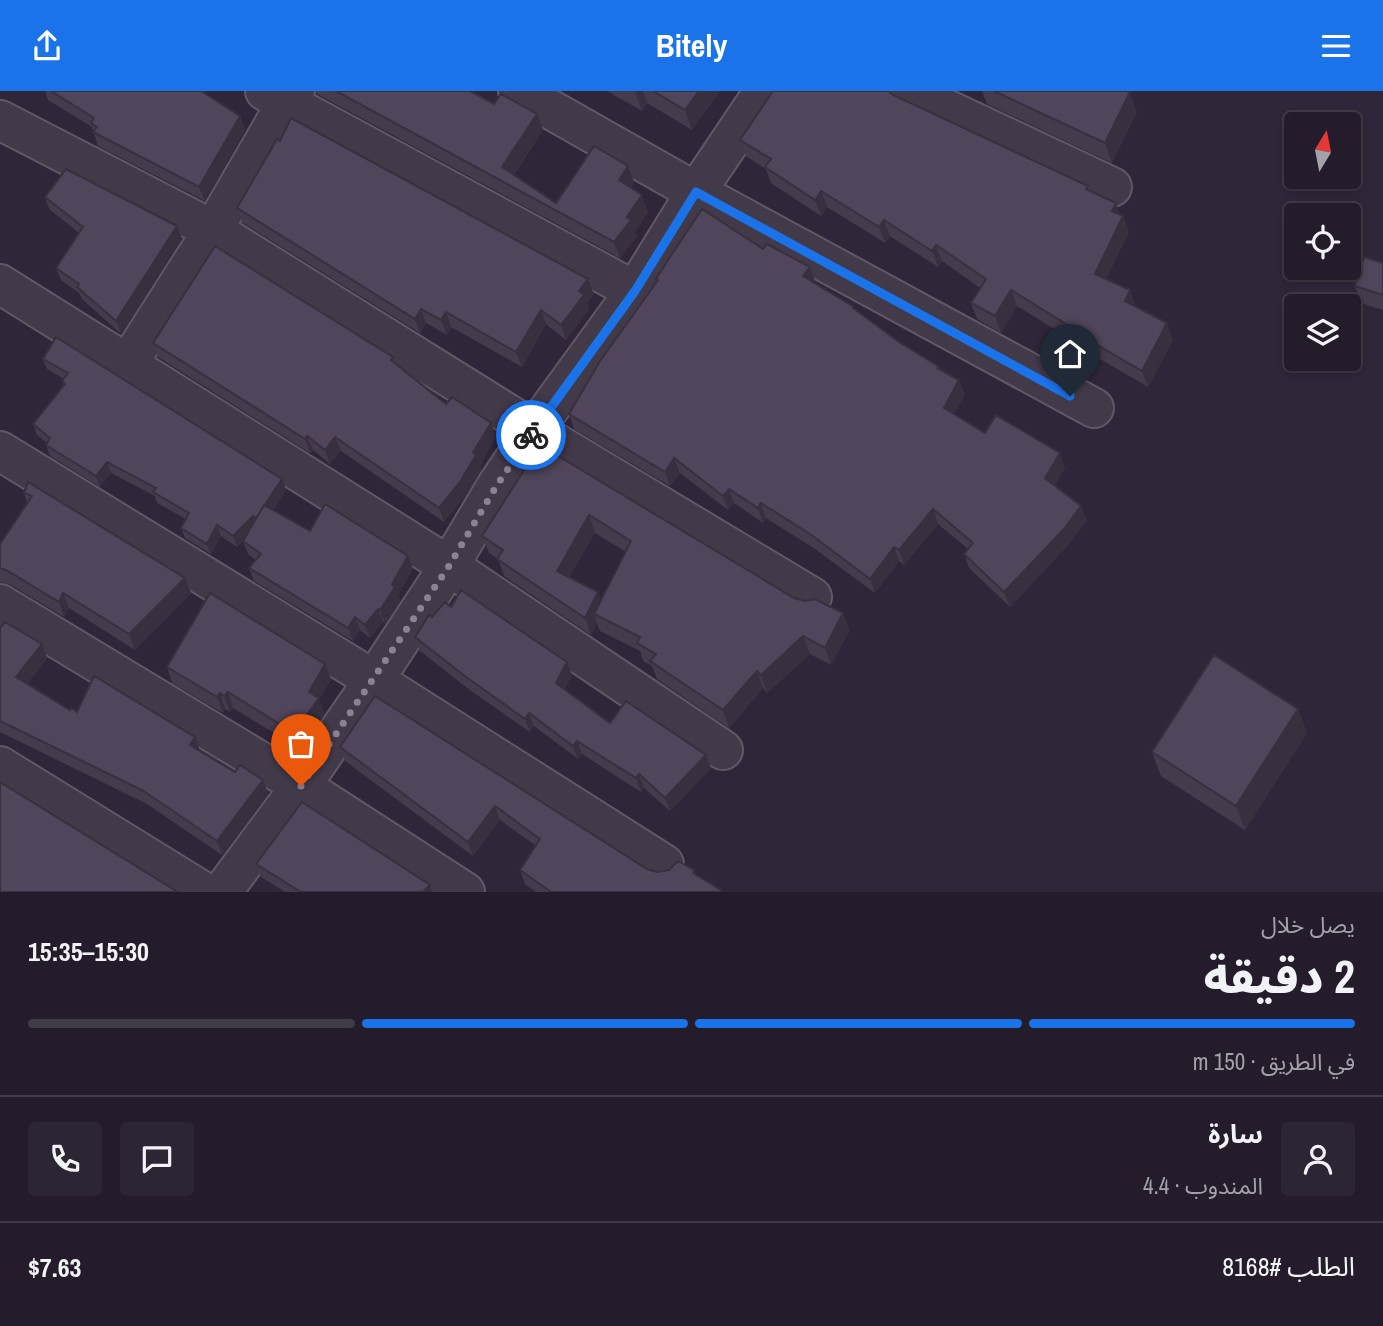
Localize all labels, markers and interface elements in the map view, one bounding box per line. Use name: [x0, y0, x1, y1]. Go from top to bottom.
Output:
text: Bitely: [656, 24, 727, 67]
icon: share: [28, 27, 66, 65]
icon: menu: [1317, 27, 1355, 65]
north arrow: [1284, 112, 1362, 189]
map controls: [1284, 112, 1361, 371]
button: locate: [1284, 203, 1361, 280]
button: layers: [1284, 294, 1361, 371]
pin: [1040, 324, 1100, 396]
icon: home: [1051, 335, 1089, 373]
courier: [496, 400, 566, 470]
icon: bike: [512, 416, 550, 454]
pin: [271, 714, 331, 786]
icon: bag: [282, 725, 320, 763]
text: يصل خلال: [1261, 909, 1355, 940]
text: 15:30–15:35: [28, 934, 149, 969]
text: 2 دقيقة: [1203, 945, 1355, 1007]
text: في الطريق · 150 m: [1193, 1046, 1355, 1077]
text: سارة: [1208, 1116, 1263, 1151]
button: phone: [28, 1122, 102, 1196]
button: chat: [120, 1122, 194, 1196]
button: person: [1281, 1122, 1355, 1196]
text: المندوب · 4.4: [1143, 1170, 1263, 1201]
text: الطلب #8168: [1222, 1249, 1355, 1284]
text: $7.63: [28, 1250, 81, 1285]

